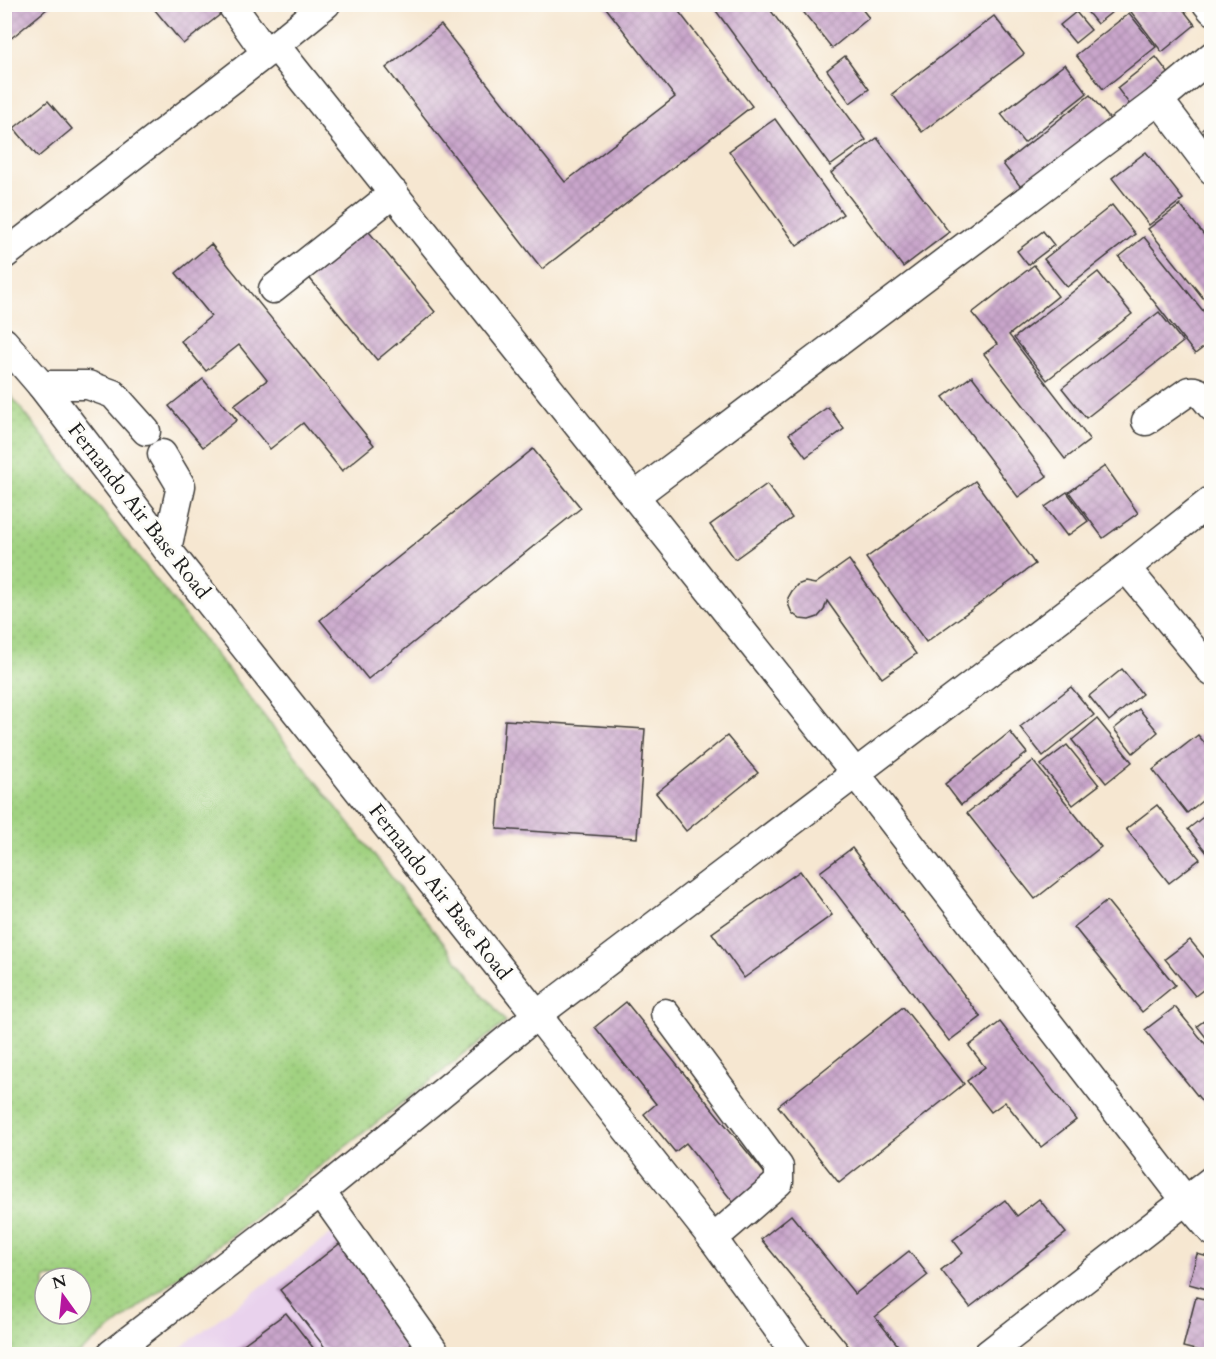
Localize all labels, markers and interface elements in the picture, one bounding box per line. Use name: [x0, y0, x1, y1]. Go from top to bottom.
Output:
street label: Fernando Air Base Road: [61, 417, 217, 605]
street label: Fernando Air Base Road: [362, 798, 518, 986]
north arrow: [33, 1266, 93, 1326]
text: N: [50, 1270, 69, 1295]

